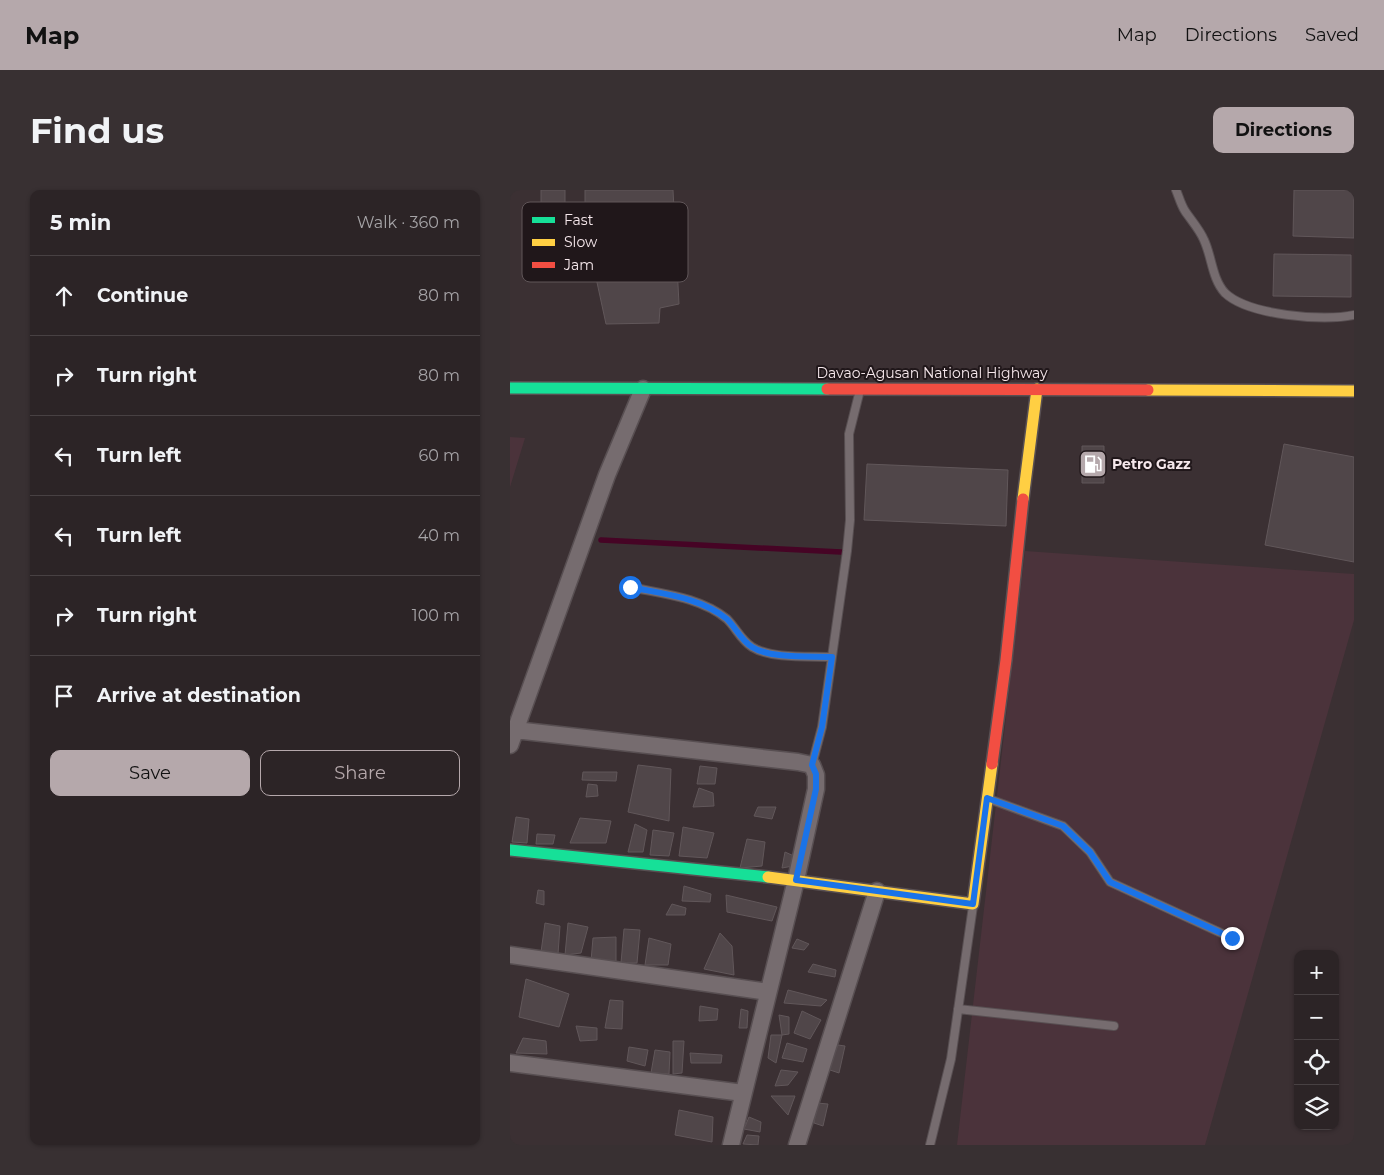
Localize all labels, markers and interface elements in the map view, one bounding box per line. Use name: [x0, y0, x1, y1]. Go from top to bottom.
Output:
text: Map: [25, 21, 79, 50]
text: Map: [1117, 24, 1157, 46]
text: Directions: [1185, 24, 1277, 46]
text: Saved: [1305, 24, 1359, 46]
button: Directions: [1213, 107, 1354, 153]
text: Find us: [30, 109, 164, 152]
legend: [522, 202, 688, 282]
text: 5 min: [50, 210, 111, 235]
text: Fast: [564, 211, 594, 229]
text: Walk · 360 m: [357, 213, 460, 232]
text: Slow: [564, 233, 598, 251]
text: Jam: [563, 256, 594, 274]
icon: ahead: [50, 282, 78, 310]
text: Continue: [97, 284, 188, 307]
text: 80 m: [418, 286, 460, 305]
icon: right: [50, 362, 78, 390]
text: Turn right: [97, 364, 197, 387]
street label: Davao-Agusan National Highway: [816, 364, 1048, 382]
text: 80 m: [418, 366, 460, 385]
icon: left: [50, 442, 78, 470]
text: Turn left: [97, 444, 182, 467]
text: 60 m: [418, 446, 460, 465]
fuel station icon: Petro Gazz: [1078, 449, 1108, 479]
place label: Petro Gazz: [1112, 455, 1191, 473]
icon: left: [50, 522, 78, 550]
text: Turn left: [97, 524, 182, 547]
text: 40 m: [418, 526, 460, 545]
route start: [619, 576, 642, 599]
icon: right: [50, 602, 78, 630]
text: Turn right: [97, 604, 197, 627]
text: 100 m: [412, 606, 460, 625]
icon: arrive: [50, 682, 78, 710]
text: Arrive at destination: [97, 684, 301, 707]
button: Save: [50, 750, 250, 796]
button: Share: [260, 750, 460, 796]
route end: [1221, 927, 1244, 950]
map controls: [1294, 950, 1339, 1130]
button: +: [1294, 950, 1339, 995]
button: −: [1294, 995, 1339, 1040]
button: locate: [1294, 1040, 1339, 1085]
button: layers: [1294, 1085, 1339, 1130]

